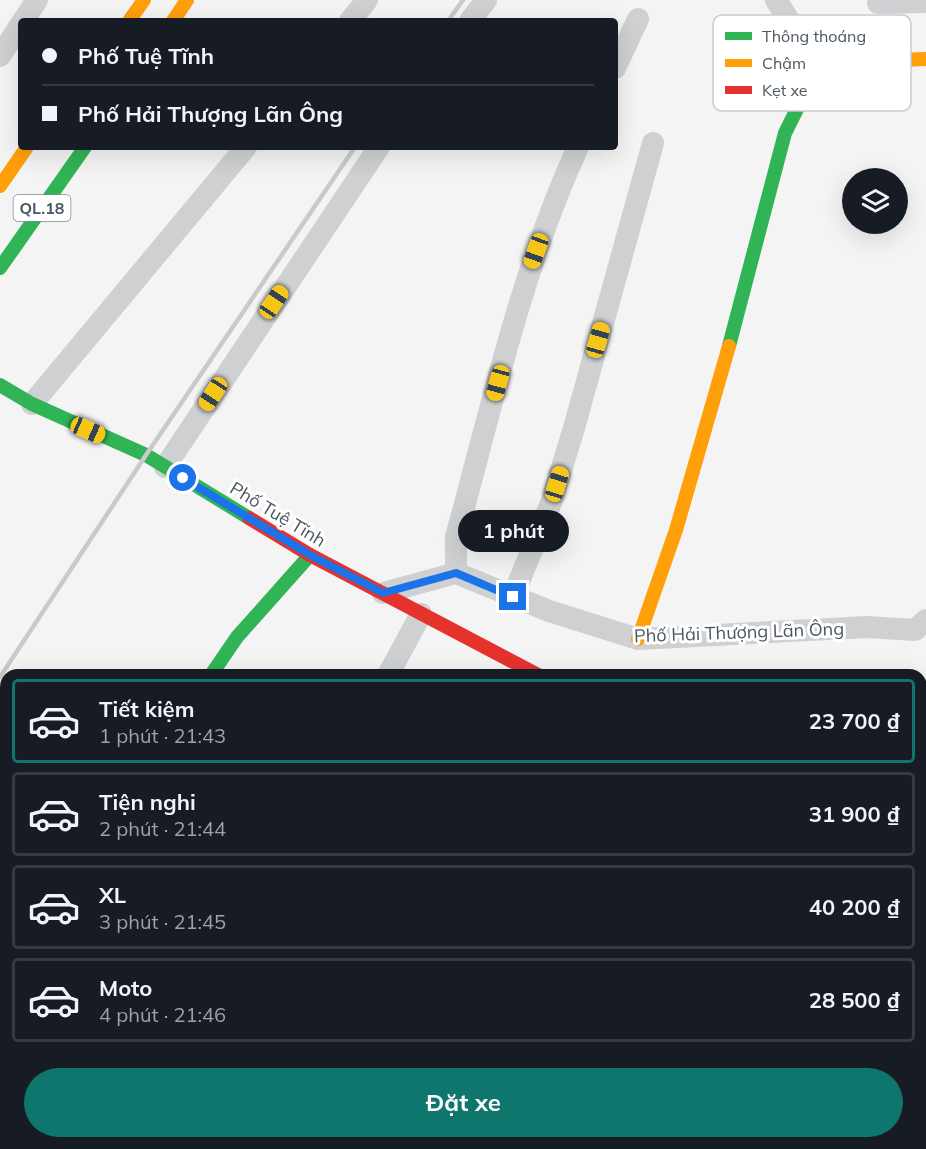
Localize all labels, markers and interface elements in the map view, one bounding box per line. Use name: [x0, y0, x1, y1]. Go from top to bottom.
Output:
legend: [713, 15, 911, 111]
text: Thông thoáng: [762, 26, 866, 46]
text: Phố Tuệ Tĩnh: [78, 42, 214, 70]
text: Chậm: [762, 53, 806, 73]
text: Kẹt xe: [762, 80, 808, 100]
text: Phố Hải Thượng Lãn Ông: [78, 100, 343, 128]
map controls: [842, 168, 908, 234]
button: layers: [842, 168, 908, 234]
road number: QL.18: [14, 195, 70, 221]
car: [521, 231, 551, 271]
car: [256, 282, 292, 322]
car: [584, 320, 612, 360]
car: [485, 363, 511, 403]
car: [196, 374, 230, 414]
car: [68, 414, 108, 446]
route start: [169, 464, 196, 491]
car: [543, 464, 571, 504]
street label: Phố Tuệ Tĩnh: [226, 476, 330, 552]
callout: 1 phút: [458, 510, 568, 552]
text: 1 phút: [483, 518, 544, 543]
route end: [499, 583, 526, 610]
street label: Phố Hải Thượng Lãn Ông: [634, 617, 844, 647]
icon: car: [27, 694, 81, 748]
text: Tiết kiệm: [99, 695, 194, 723]
text: 23 700 ₫: [809, 707, 900, 735]
text: 1 phút · 21:43: [99, 723, 226, 748]
icon: car: [27, 787, 81, 841]
text: Tiện nghi: [99, 788, 196, 816]
text: 31 900 ₫: [809, 800, 900, 828]
text: 2 phút · 21:44: [99, 816, 226, 841]
icon: car: [27, 880, 81, 934]
text: XL: [99, 881, 126, 909]
text: 40 200 ₫: [809, 893, 900, 921]
text: 3 phút · 21:45: [99, 909, 226, 934]
icon: car: [27, 973, 81, 1027]
text: Moto: [99, 974, 152, 1002]
text: 28 500 ₫: [809, 986, 900, 1014]
text: 4 phút · 21:46: [99, 1002, 226, 1027]
button: Đặt xe: [24, 1068, 903, 1137]

